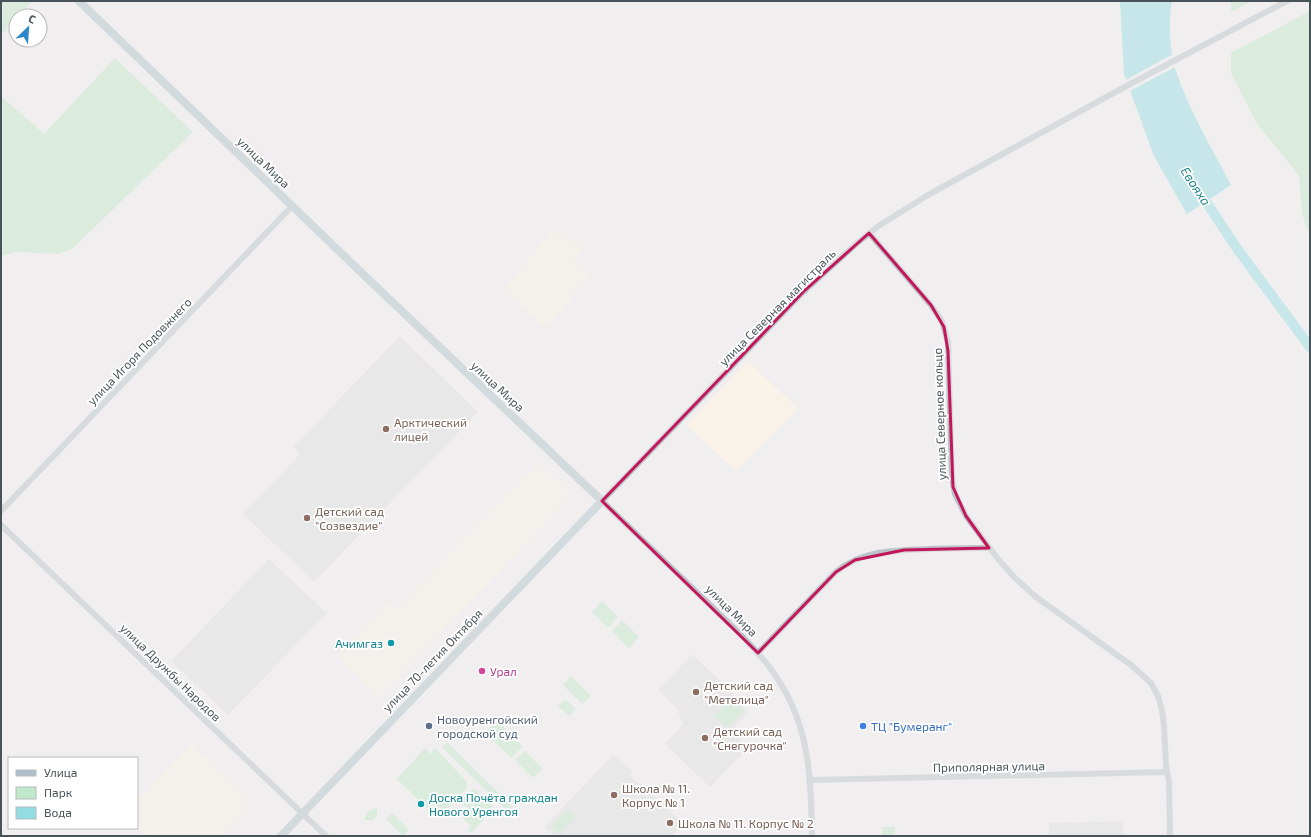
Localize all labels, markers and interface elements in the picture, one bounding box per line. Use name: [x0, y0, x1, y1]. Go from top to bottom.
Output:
north arrow: [8, 8, 48, 48]
text: С: [27, 11, 39, 26]
street label: улица Мира: [234, 134, 293, 191]
water label: Евояха: [1178, 164, 1214, 208]
street label: улица Северная магистраль: [716, 246, 839, 369]
street label: улица Игоря Подовжнего: [84, 294, 195, 408]
street label: улица Северное кольцо: [930, 347, 949, 480]
street label: улица Мира: [468, 358, 527, 415]
place label: Арктический лицей: [394, 415, 467, 443]
marker: Арктический лицей: [381, 424, 391, 434]
place label: Детский сад "Созвездие": [315, 504, 384, 532]
marker: Детский сад "Созвездие": [302, 513, 312, 523]
street label: улица Мира: [703, 581, 761, 639]
street label: улица 70-летия Октября: [379, 606, 485, 715]
street label: улица Дружбы Народов: [117, 620, 224, 724]
place label: Ачимгаз: [335, 636, 383, 650]
marker: Ачимгаз: [386, 638, 396, 648]
place label: Урал: [490, 664, 517, 678]
marker: Урал: [477, 666, 487, 676]
place label: Детский сад "Метелица": [704, 678, 773, 706]
marker: Детский сад "Метелица": [691, 687, 701, 697]
place label: Новоуренгойский городской суд: [437, 712, 538, 741]
place label: ТЦ "Бумеранг": [871, 719, 952, 734]
marker: Новоуренгойский городской суд: [424, 721, 434, 731]
marker: ТЦ "Бумеранг": [858, 721, 868, 731]
place label: Детский сад "Снегурочка": [713, 724, 787, 753]
marker: Детский сад "Снегурочка": [700, 733, 710, 743]
legend: [8, 757, 138, 829]
street label: Приполярная улица: [933, 758, 1045, 775]
text: Улица: [44, 765, 77, 779]
place label: Школа № 11. Корпус № 1: [622, 781, 690, 810]
text: Парк: [44, 785, 73, 799]
place label: Доска Почёта граждан Нового Уренгоя: [429, 790, 558, 818]
marker: Школа № 11. Корпус № 1: [609, 790, 619, 800]
marker: Доска Почёта граждан Нового Уренгоя: [416, 799, 426, 809]
text: Вода: [44, 805, 72, 819]
place label: Школа № 11. Корпус № 2: [678, 816, 814, 831]
marker: Школа № 11. Корпус № 2: [665, 818, 675, 828]

